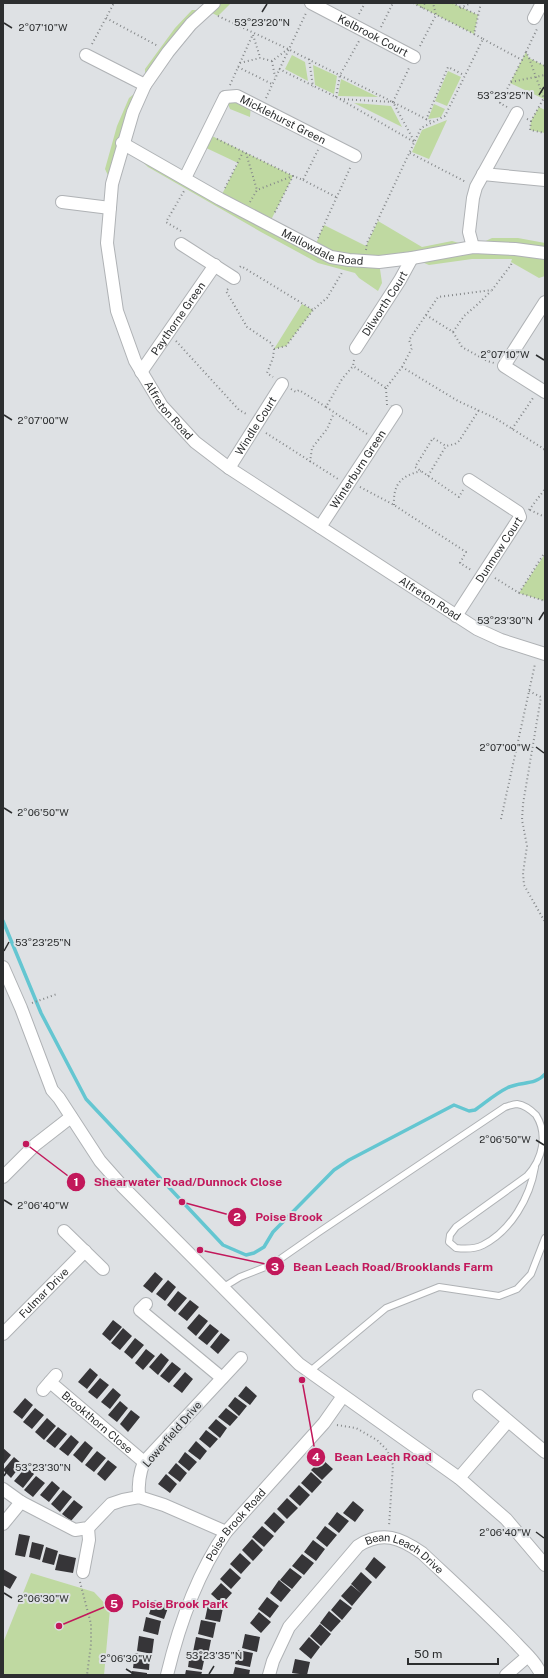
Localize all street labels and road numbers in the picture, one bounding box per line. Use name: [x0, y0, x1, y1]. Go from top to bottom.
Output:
street label: Kelbrook Court: [336, 12, 410, 59]
street label: Micklehurst Green: [238, 93, 328, 146]
street label: Mallowdale Road: [280, 226, 364, 267]
street label: Dilworth Court: [360, 269, 410, 338]
street label: Paythorne Green: [149, 280, 207, 357]
street label: Alfreton Road: [142, 379, 195, 442]
street label: Windle Court: [233, 394, 279, 457]
street label: Winterburn Green: [328, 428, 388, 511]
street label: Dunmow Court: [473, 514, 525, 585]
street label: Alfreton Road: [397, 574, 463, 623]
street label: Fulmar Drive: [17, 1265, 71, 1320]
street label: Brookthorn Close: [59, 1389, 135, 1456]
street label: Lowerfield Drive: [140, 1399, 204, 1469]
street label: Poise Brook Road: [203, 1486, 268, 1563]
street label: Bean Leach Drive: [363, 1531, 446, 1576]

